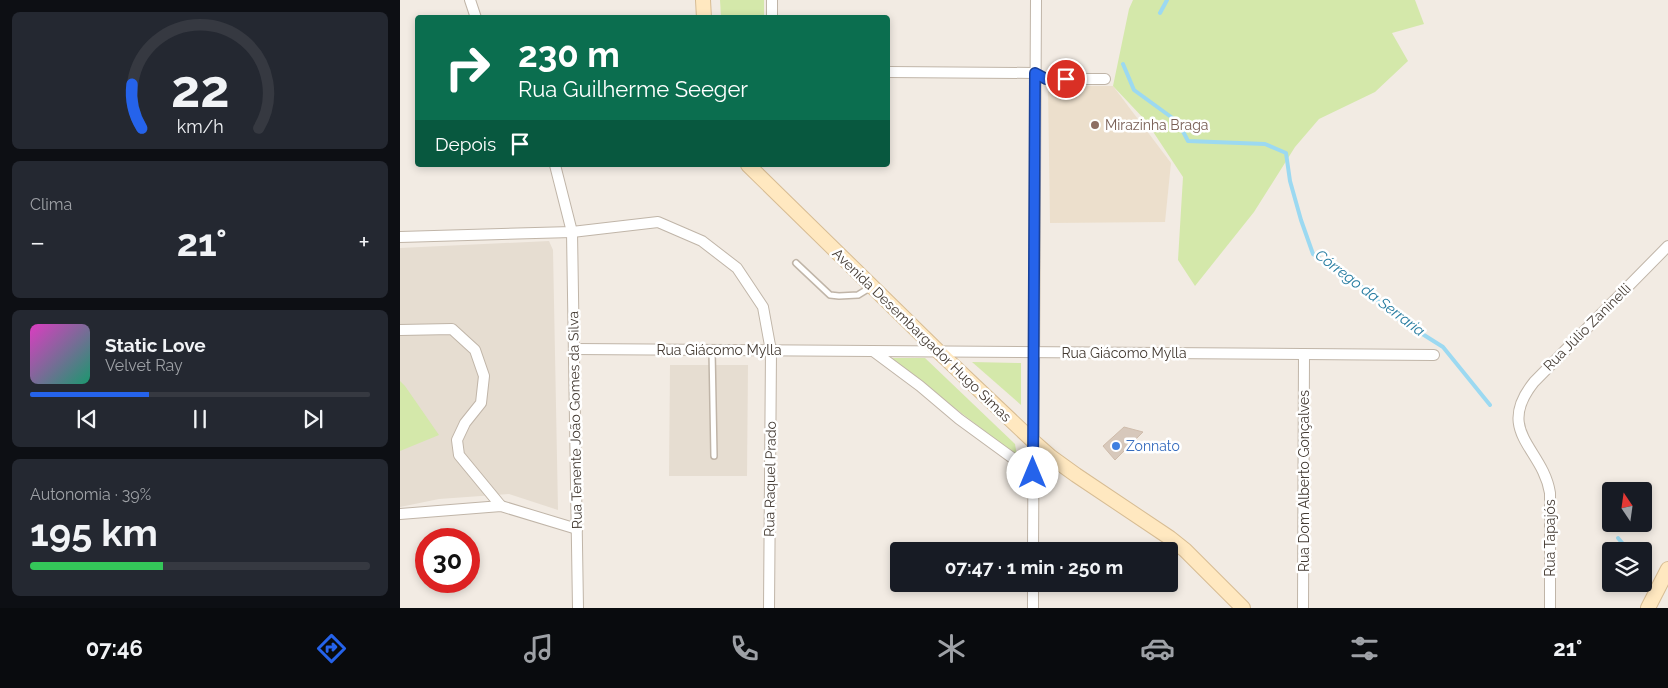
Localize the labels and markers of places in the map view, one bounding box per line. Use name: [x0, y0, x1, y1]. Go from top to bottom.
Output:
pin: [1045, 58, 1087, 100]
place label: Mirazinha Braga: [1105, 117, 1208, 133]
marker: Mirazinha Braga: [1089, 119, 1101, 131]
place label: Zonnato: [1126, 438, 1180, 454]
marker: Zonnato: [1110, 440, 1122, 452]

